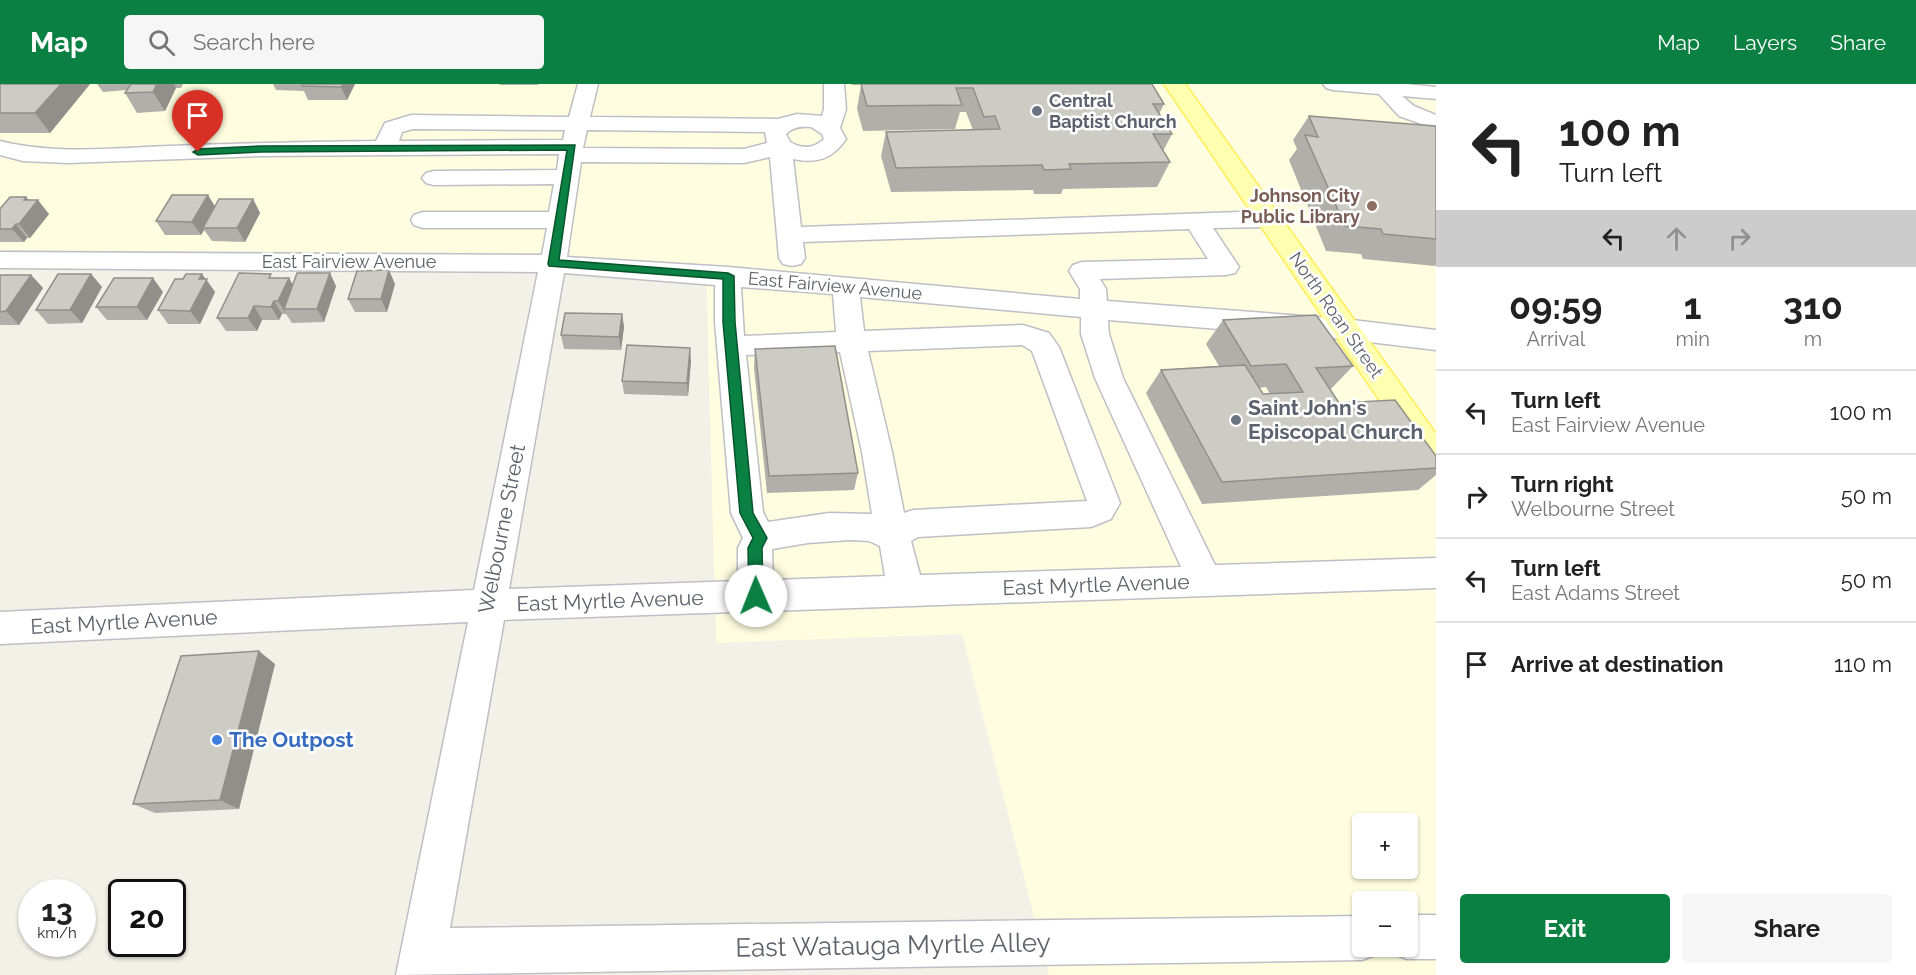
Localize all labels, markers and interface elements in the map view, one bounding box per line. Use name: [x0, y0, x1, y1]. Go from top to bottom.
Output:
search box: [124, 15, 544, 69]
text: Map: [30, 26, 88, 59]
icon: search: [145, 26, 178, 59]
text: Search here: [193, 29, 315, 55]
text: Map: [1657, 30, 1700, 55]
text: Layers: [1733, 30, 1797, 55]
text: Share: [1830, 30, 1886, 55]
pin: [172, 90, 223, 152]
place label: Central Baptist Church: [1049, 90, 1177, 132]
icon: arrive: [181, 99, 214, 132]
marker: Central Baptist Church: [1030, 104, 1044, 118]
text: 100 m: [1559, 107, 1681, 156]
icon: left: [1460, 108, 1538, 186]
text: Turn left: [1559, 157, 1662, 188]
place label: Johnson City Public Library: [1241, 185, 1360, 227]
marker: Johnson City Public Library: [1365, 199, 1379, 213]
icon: left: [1597, 222, 1630, 255]
icon: ahead: [1660, 222, 1693, 255]
icon: right: [1723, 222, 1756, 255]
street label: North Roan Street: [1285, 248, 1388, 382]
street label: East Fairview Avenue: [262, 251, 437, 272]
street label: East Fairview Avenue: [747, 267, 923, 304]
text: 09:59: [1509, 285, 1602, 327]
text: 1: [1684, 285, 1702, 327]
text: 310: [1783, 285, 1843, 327]
text: Arrival: [1526, 327, 1585, 351]
text: min: [1675, 327, 1710, 351]
text: m: [1804, 327, 1822, 351]
text: Turn left: [1511, 387, 1601, 413]
place label: Saint John's Episcopal Church: [1248, 395, 1423, 444]
icon: left: [1460, 396, 1493, 429]
text: 100 m: [1830, 399, 1892, 425]
marker: Saint John's Episcopal Church: [1229, 413, 1243, 427]
text: East Fairview Avenue: [1511, 413, 1705, 437]
street label: Welbourne Street: [473, 442, 530, 616]
text: Turn right: [1511, 471, 1614, 497]
icon: right: [1460, 480, 1493, 513]
text: 50 m: [1841, 483, 1892, 509]
text: Welbourne Street: [1511, 497, 1675, 521]
text: Turn left: [1511, 555, 1601, 581]
position arrow: [724, 564, 788, 628]
icon: left: [1460, 564, 1493, 597]
text: 50 m: [1841, 567, 1892, 593]
street label: East Myrtle Avenue: [1002, 569, 1190, 600]
text: East Adams Street: [1511, 581, 1680, 605]
street label: East Myrtle Avenue: [516, 585, 704, 616]
street label: East Myrtle Avenue: [30, 604, 218, 639]
icon: arrive: [1460, 648, 1493, 681]
text: Arrive at destination: [1511, 651, 1724, 677]
text: 110 m: [1834, 651, 1892, 677]
place label: The Outpost: [229, 727, 354, 752]
marker: The Outpost: [210, 733, 224, 747]
map controls: [1352, 813, 1418, 957]
button: +: [1352, 813, 1418, 879]
speed limit sign: 20: [108, 879, 186, 957]
button: −: [1352, 891, 1418, 957]
text: 13: [41, 893, 73, 928]
button: Exit: [1460, 894, 1670, 963]
button: Share: [1682, 894, 1892, 963]
text: km/h: [37, 924, 77, 942]
street label: East Watauga Myrtle Alley: [735, 927, 1051, 963]

